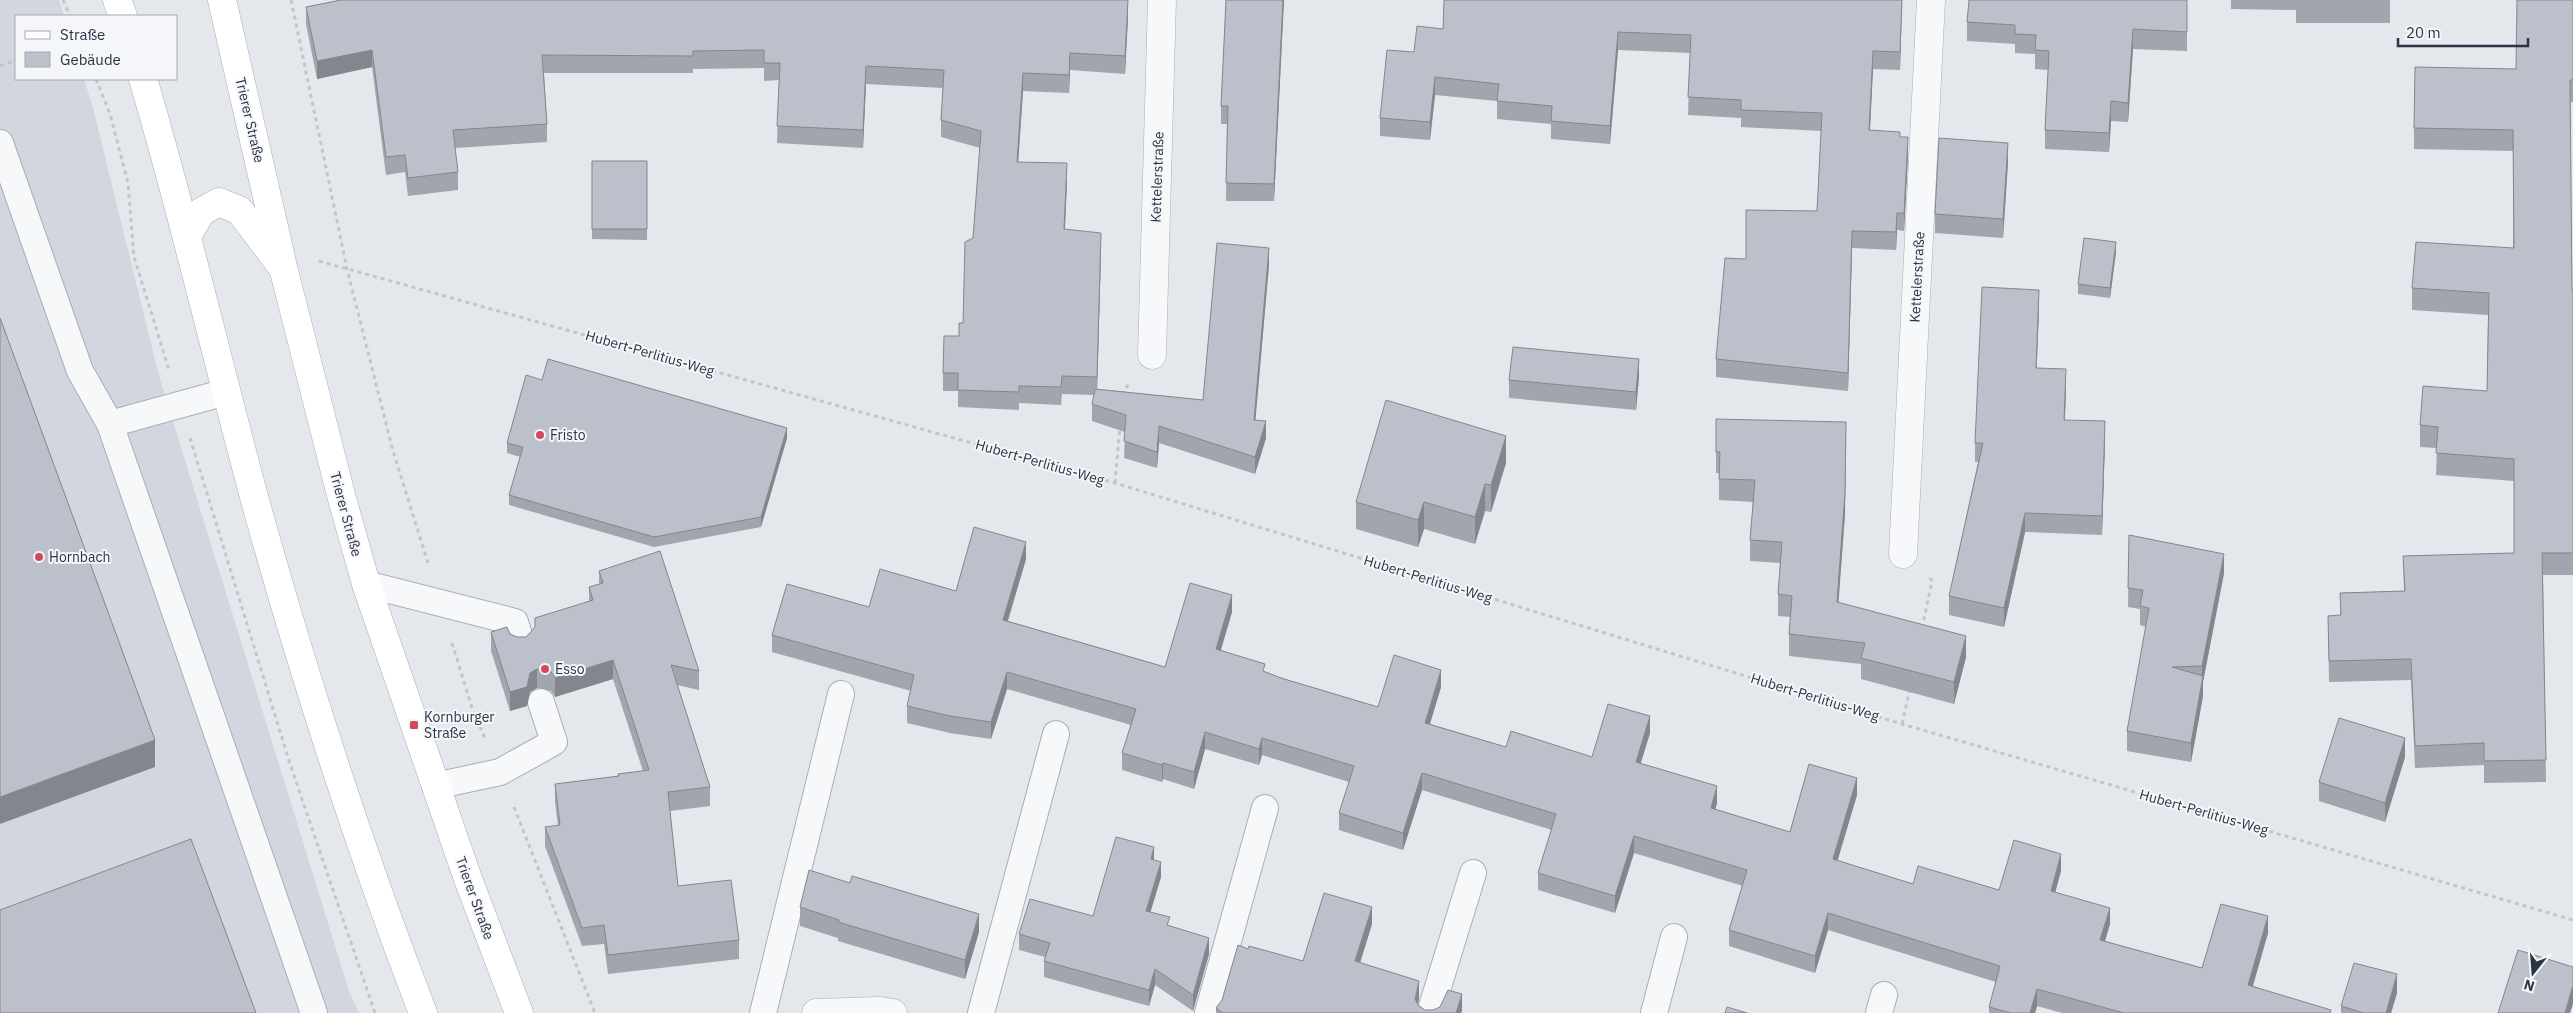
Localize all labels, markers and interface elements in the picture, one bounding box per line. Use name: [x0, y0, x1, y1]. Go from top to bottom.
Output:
legend: [15, 15, 178, 80]
scale bar: [2398, 15, 2528, 47]
text: 20 m: [2406, 23, 2441, 42]
text: Straße: [60, 25, 105, 44]
text: Gebäude: [60, 50, 121, 69]
street label: Trierer Straße: [231, 76, 269, 165]
street label: Kettelerstraße: [1146, 131, 1168, 223]
street label: Kettelerstraße: [1906, 231, 1928, 323]
street label: Hubert-Perlitius-Weg: [583, 326, 717, 380]
place label: Fristo: [550, 426, 586, 444]
marker: Fristo: [534, 429, 546, 441]
street label: Hubert-Perlitius-Weg: [973, 435, 1107, 489]
street label: Trierer Straße: [326, 470, 366, 559]
place label: Hornbach: [49, 548, 110, 566]
marker: Hornbach: [33, 551, 45, 563]
street label: Hubert-Perlitius-Weg: [1362, 551, 1495, 607]
place label: Esso: [555, 660, 585, 678]
marker: Esso: [539, 663, 551, 675]
street label: Hubert-Perlitius-Weg: [1749, 669, 1882, 725]
place label: Kornburger Straße: [424, 708, 494, 742]
marker: Kornburger Straße: [408, 719, 420, 731]
street label: Hubert-Perlitius-Weg: [2137, 785, 2271, 839]
street label: Trierer Straße: [452, 854, 498, 942]
north arrow: [2508, 948, 2558, 998]
text: N: [2522, 975, 2537, 996]

